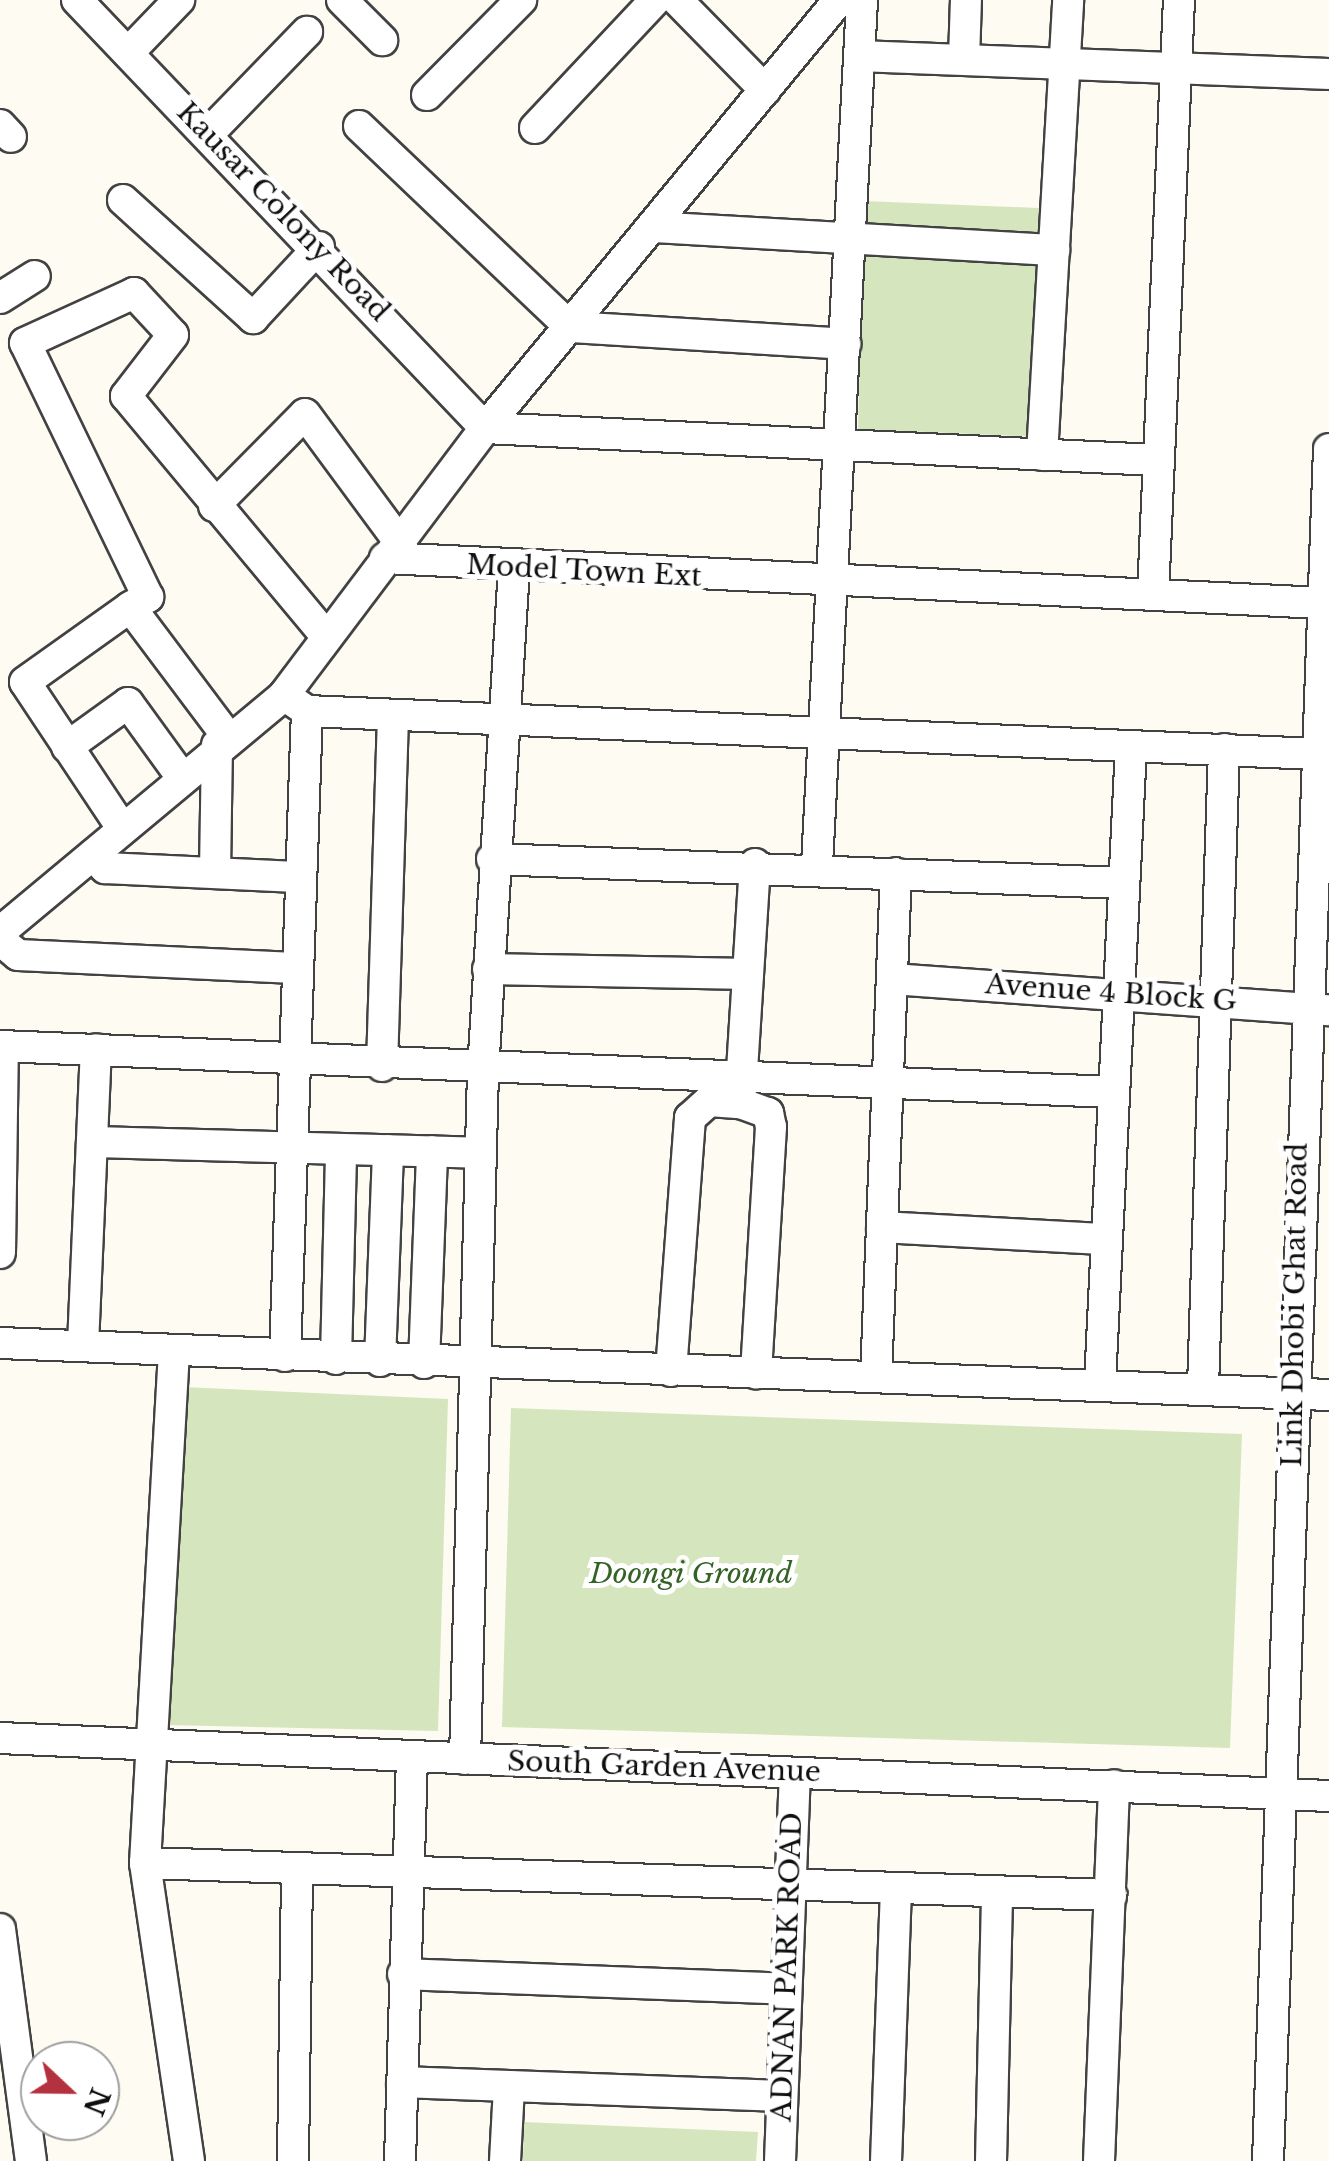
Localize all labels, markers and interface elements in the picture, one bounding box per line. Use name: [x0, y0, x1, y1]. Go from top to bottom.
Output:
street label: Kausar Colony Road: [169, 95, 397, 329]
street label: Model Town Ext: [465, 548, 703, 594]
street label: Avenue 4 Block G: [984, 967, 1238, 1019]
street label: Link Dhobi Ghat Road: [1275, 1142, 1315, 1468]
park label: Doongi Ground: [589, 1557, 793, 1591]
street label: South Garden Avenue: [506, 1745, 822, 1789]
street label: ADNAN PARK ROAD: [765, 1811, 809, 2123]
north arrow: [20, 2041, 120, 2141]
text: N: [75, 2083, 118, 2120]

